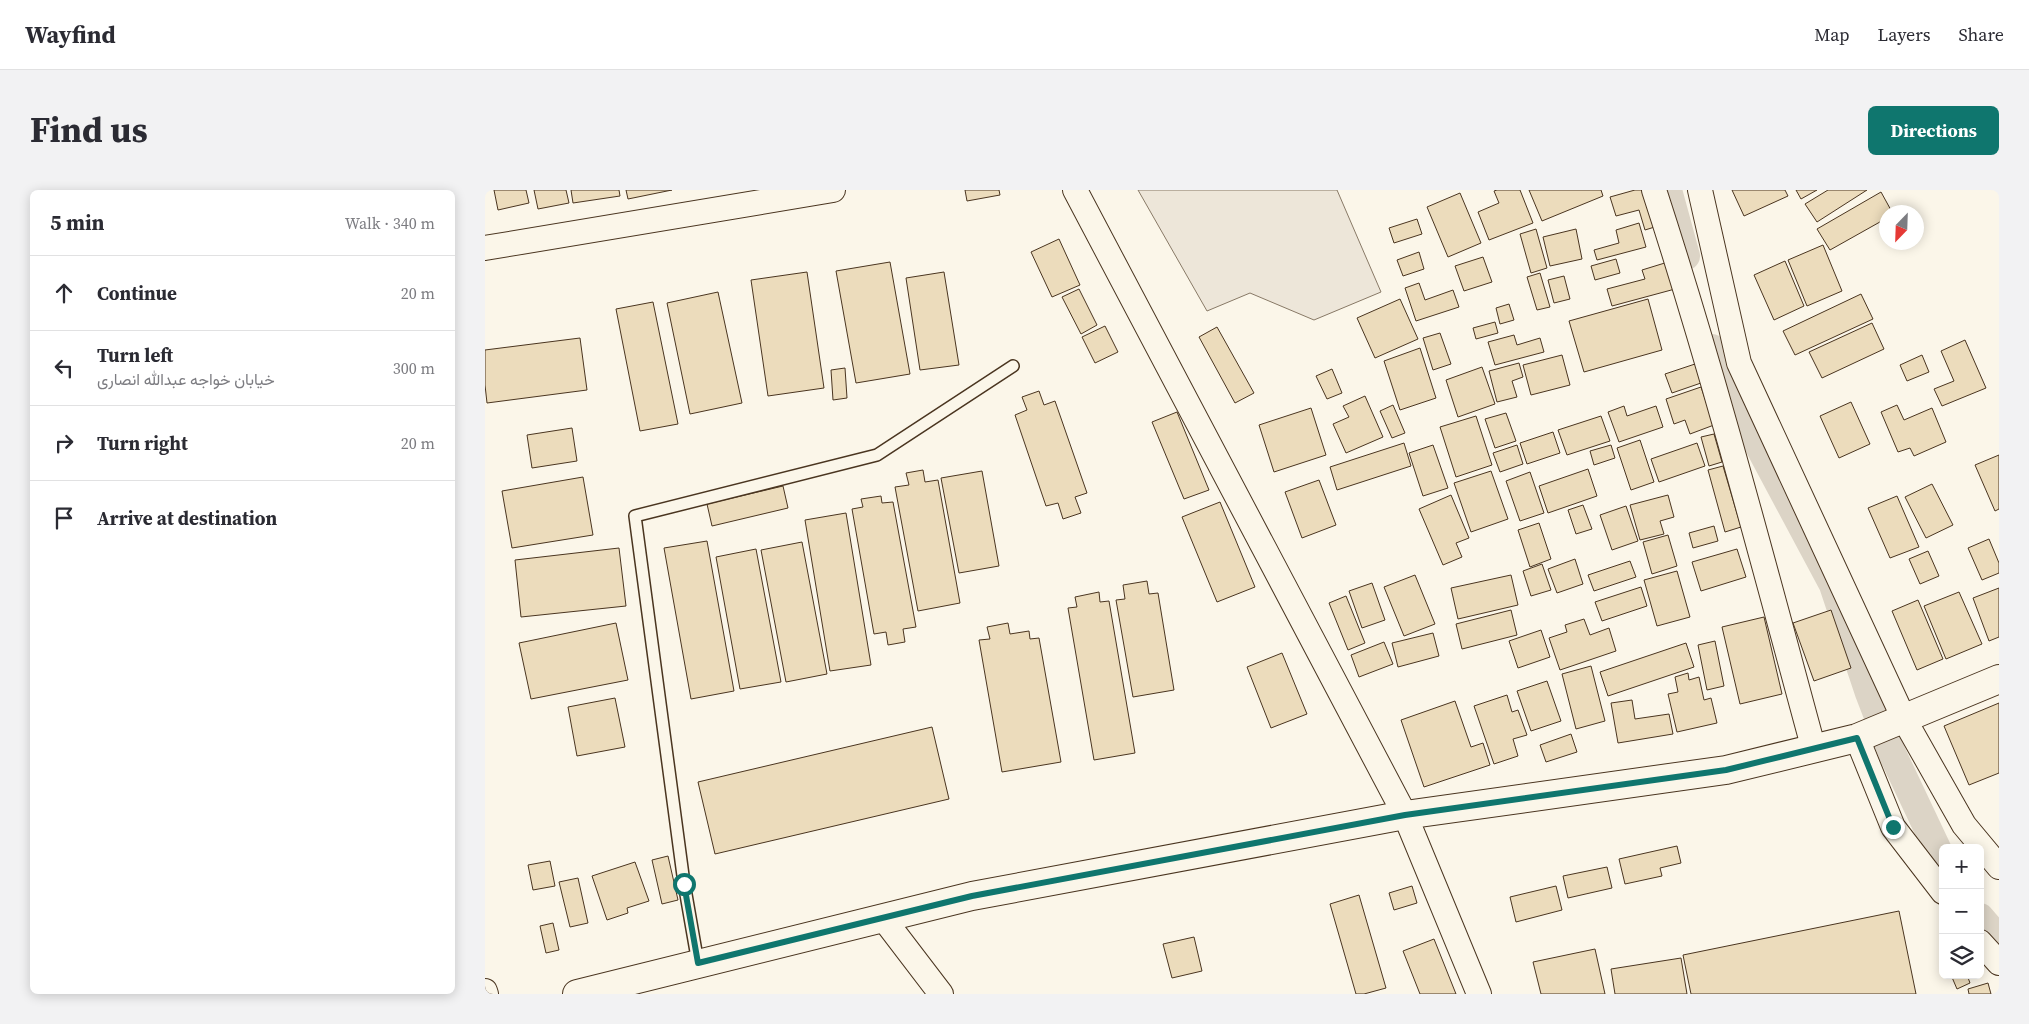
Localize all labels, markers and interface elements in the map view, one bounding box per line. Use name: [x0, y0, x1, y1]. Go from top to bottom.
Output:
text: Wayfind: [25, 18, 116, 51]
text: Map: [1814, 22, 1849, 47]
text: Layers: [1877, 22, 1930, 47]
text: Share: [1958, 22, 2004, 47]
text: Find us: [30, 106, 148, 154]
button: Directions: [1868, 106, 1999, 155]
north arrow: [1879, 205, 1924, 250]
text: 5 min: [50, 208, 105, 237]
text: Walk · 340 m: [345, 212, 435, 234]
icon: ahead: [50, 279, 78, 307]
text: Continue: [97, 280, 177, 306]
text: 20 m: [401, 282, 435, 304]
text: Turn left: [97, 342, 173, 368]
icon: left: [50, 354, 78, 382]
text: 300 m: [393, 357, 435, 379]
text: خیابان خواجه عبدالله انصاری: [97, 368, 275, 390]
icon: right: [50, 429, 78, 457]
text: Turn right: [97, 430, 188, 456]
text: 20 m: [401, 432, 435, 454]
icon: arrive: [50, 504, 78, 532]
text: Arrive at destination: [97, 505, 277, 531]
route end: [1882, 816, 1905, 839]
map controls: [1939, 844, 1984, 979]
button: +: [1939, 844, 1984, 889]
route start: [673, 873, 696, 896]
button: −: [1939, 889, 1984, 934]
button: layers: [1939, 934, 1984, 979]

